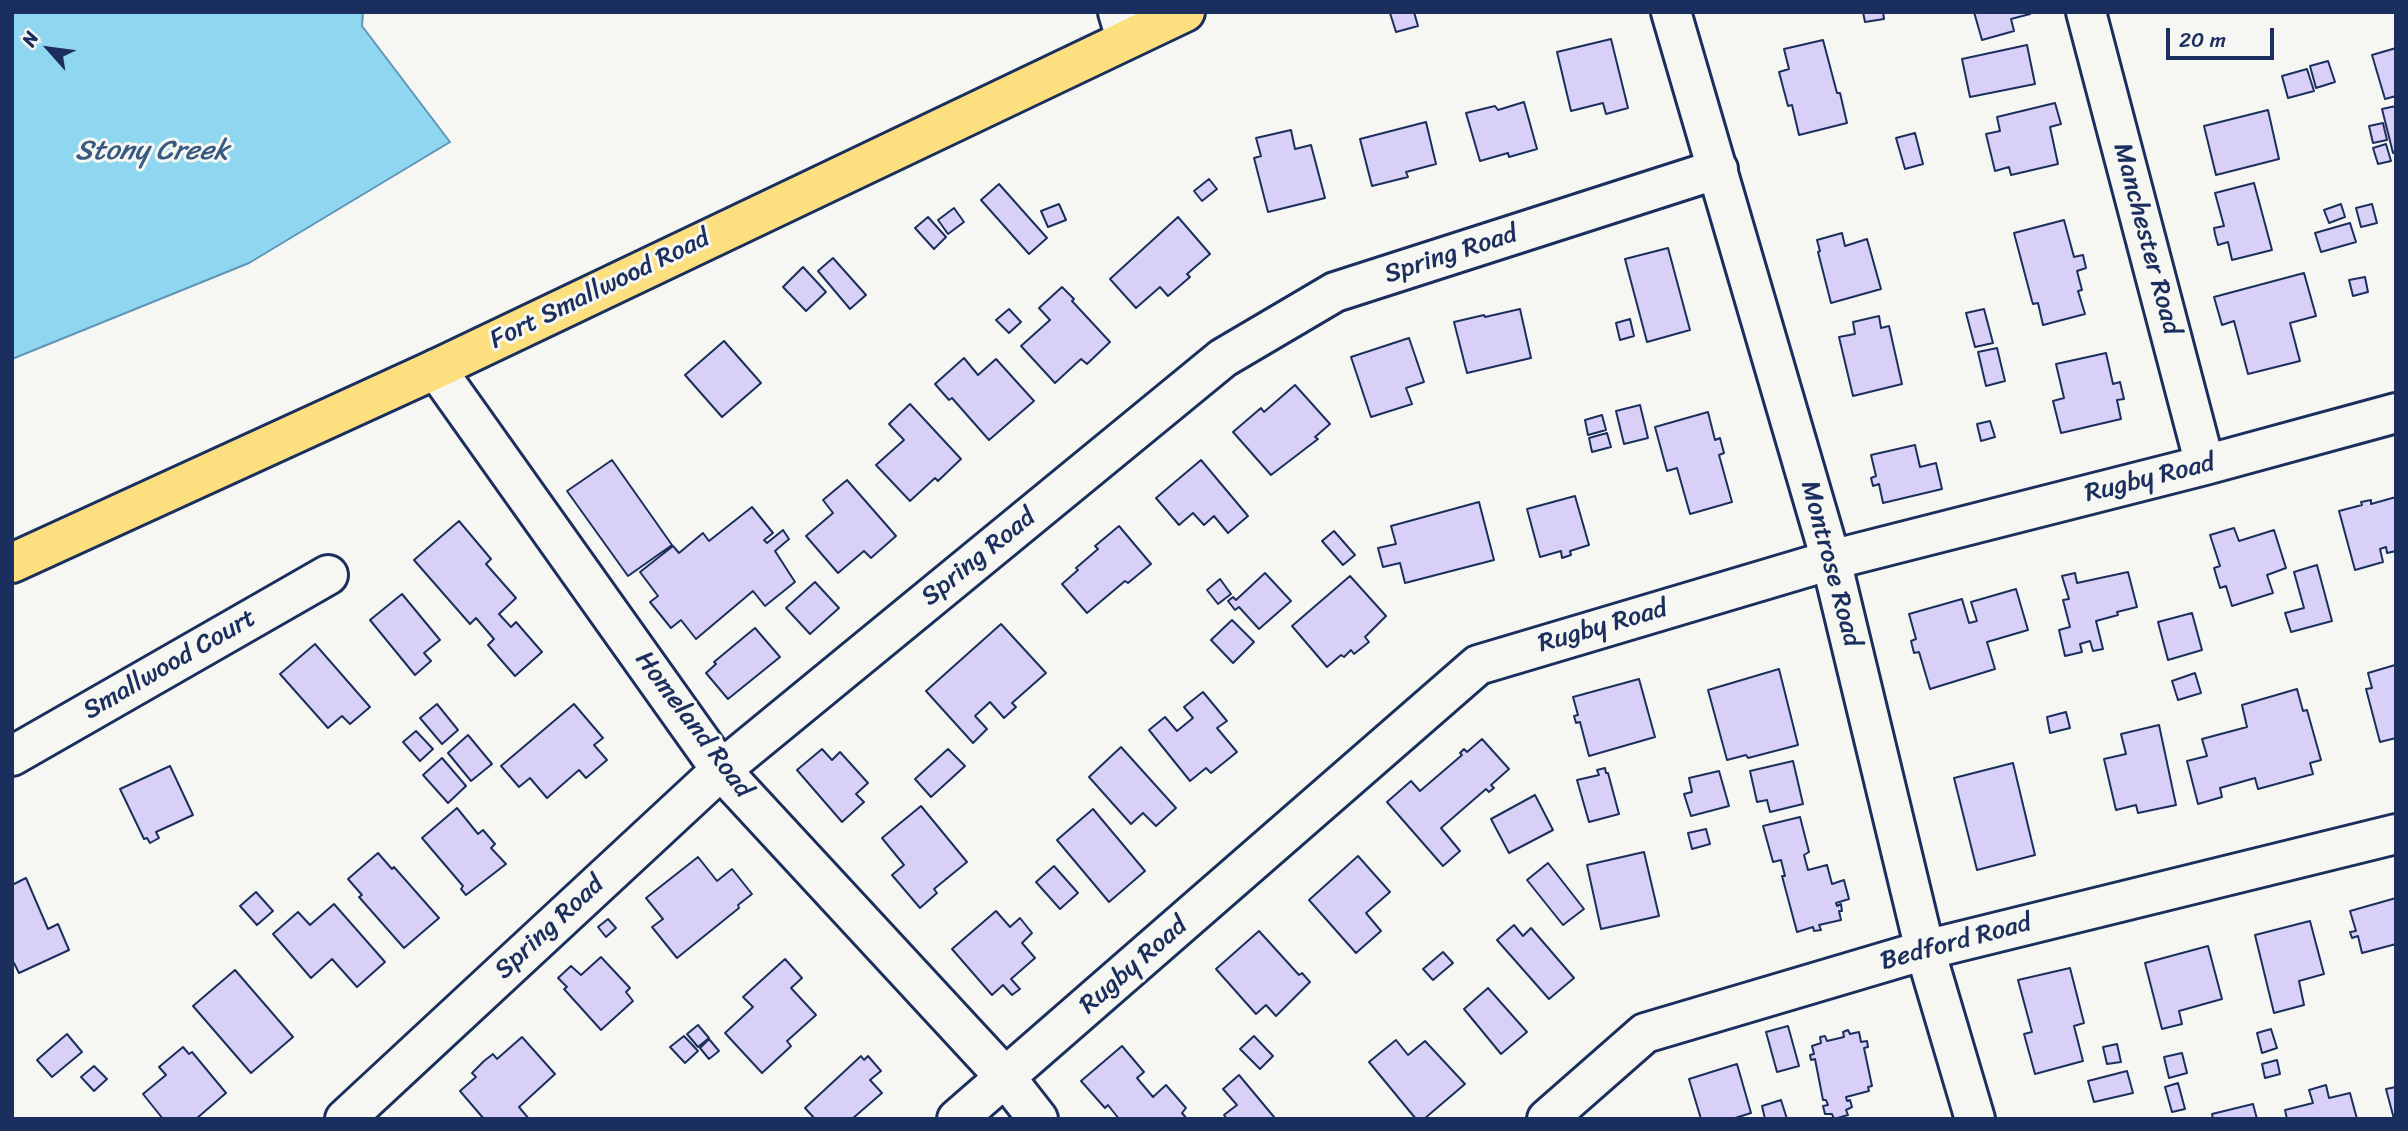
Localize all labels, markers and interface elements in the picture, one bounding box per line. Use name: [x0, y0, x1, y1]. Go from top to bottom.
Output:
north arrow: [14, 14, 84, 84]
scale bar: [2170, 14, 2278, 58]
text: 20 m: [2179, 21, 2226, 59]
text: N: [12, 25, 48, 52]
water label: Stony Creek: [75, 135, 229, 169]
street label: Manchester Road: [2105, 140, 2187, 338]
street label: Spring Road: [1381, 219, 1521, 291]
street label: Fort Smallwood Road: [485, 223, 715, 357]
street label: Rugby Road: [2082, 448, 2218, 510]
street label: Montrose Road: [1793, 478, 1867, 650]
street label: Spring Road: [916, 503, 1042, 613]
street label: Rugby Road: [1535, 594, 1671, 660]
street label: Smallwood Court: [78, 603, 262, 727]
street label: Homeland Road: [628, 645, 758, 805]
street label: Spring Road: [489, 870, 611, 986]
street label: Bedford Road: [1877, 908, 2035, 978]
street label: Rugby Road: [1074, 911, 1194, 1021]

